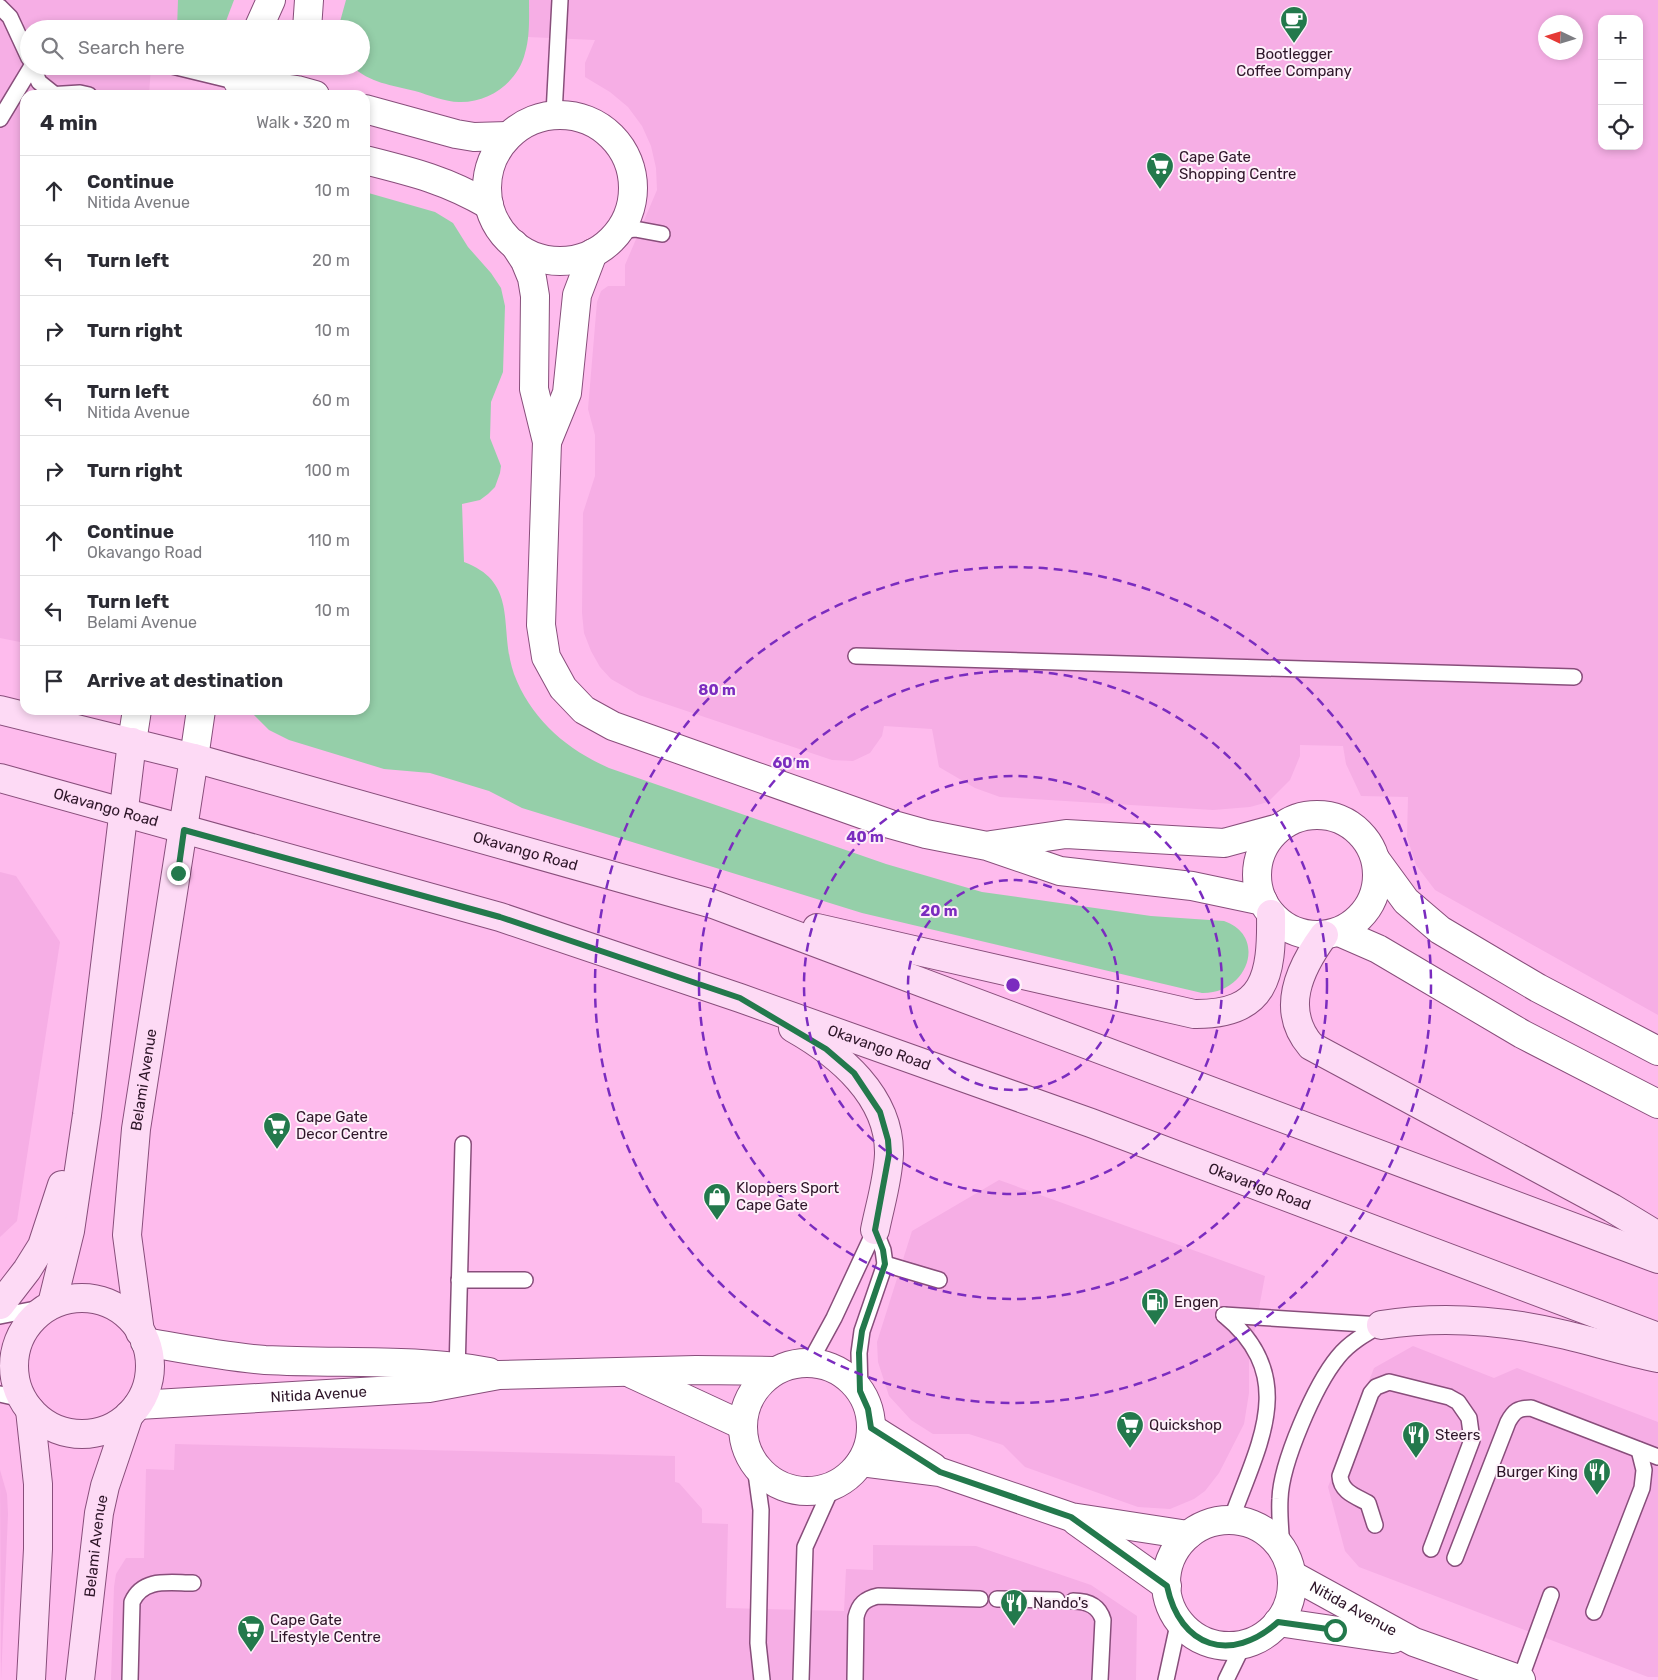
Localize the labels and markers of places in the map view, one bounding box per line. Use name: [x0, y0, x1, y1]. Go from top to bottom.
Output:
cafe icon: Bootlegger Coffee Company: [1279, 5, 1309, 44]
place label: Bootlegger Coffee Company: [1236, 45, 1352, 80]
place label: Cape Gate Shopping Centre: [1179, 148, 1297, 183]
supermarket icon: Cape Gate Shopping Centre: [1145, 151, 1175, 190]
centre of rings: [1004, 976, 1022, 994]
place label: Cape Gate Decor Centre: [296, 1108, 388, 1143]
supermarket icon: Cape Gate Decor Centre: [262, 1111, 292, 1150]
place label: Kloppers Sport Cape Gate: [736, 1179, 839, 1214]
shop icon: Kloppers Sport Cape Gate: [702, 1182, 732, 1221]
fuel station icon: Engen: [1140, 1287, 1170, 1326]
place label: Engen: [1174, 1293, 1219, 1311]
supermarket icon: Quickshop: [1115, 1410, 1145, 1449]
place label: Quickshop: [1149, 1416, 1222, 1434]
restaurant icon: Steers: [1401, 1420, 1431, 1459]
place label: Steers: [1435, 1426, 1481, 1444]
restaurant icon: Burger King: [1582, 1457, 1612, 1496]
place label: Burger King: [1496, 1463, 1578, 1481]
restaurant icon: Nando's: [999, 1588, 1029, 1627]
place label: Nando's: [1033, 1594, 1089, 1612]
place label: Cape Gate Lifestyle Centre: [270, 1611, 381, 1646]
supermarket icon: Cape Gate Lifestyle Centre: [236, 1614, 266, 1653]

